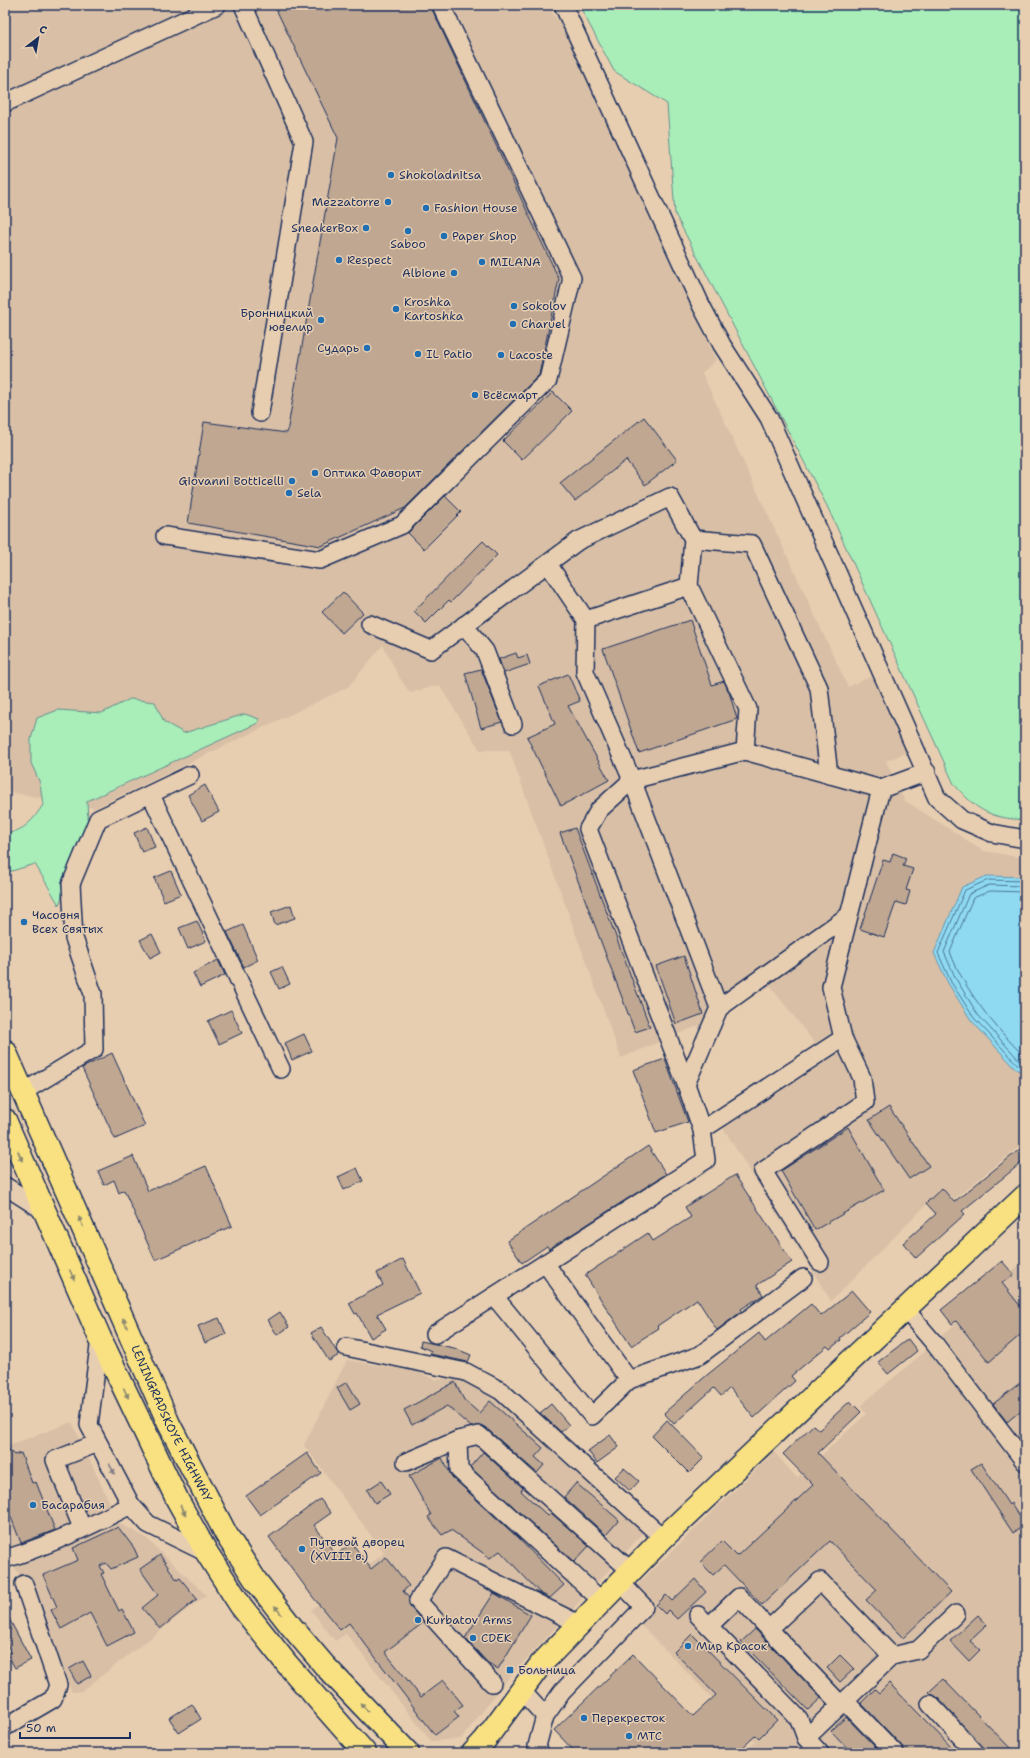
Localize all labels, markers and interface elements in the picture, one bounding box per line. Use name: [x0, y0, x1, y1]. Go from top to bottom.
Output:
north arrow: [18, 18, 58, 58]
text: С: [36, 22, 50, 38]
place label: Shokoladnitsa: [399, 167, 482, 183]
marker: Shokoladnitsa: [386, 170, 396, 180]
place label: Mezzatorre: [312, 194, 380, 210]
marker: Mezzatorre: [383, 197, 393, 207]
place label: Fashion House: [434, 200, 518, 216]
marker: Fashion House: [421, 203, 431, 213]
place label: SneakerBox: [291, 220, 358, 236]
marker: SneakerBox: [361, 223, 371, 233]
marker: Saboo: [403, 226, 413, 236]
place label: Paper Shop: [452, 228, 517, 244]
marker: Paper Shop: [439, 231, 449, 241]
place label: Saboo: [390, 236, 426, 252]
place label: Respect: [347, 252, 392, 268]
place label: MILANA: [490, 254, 541, 270]
marker: Respect: [334, 255, 344, 265]
marker: MILANA: [477, 257, 487, 267]
place label: Albione: [402, 265, 446, 281]
marker: Albione: [449, 268, 459, 278]
place label: Kroshka Kartoshka: [404, 294, 464, 324]
place label: Sokolov: [522, 298, 567, 314]
marker: Sokolov: [509, 301, 519, 311]
marker: Kroshka Kartoshka: [391, 304, 401, 314]
place label: Бронницкий ювелир: [240, 305, 313, 335]
marker: Бронницкий ювелир: [316, 315, 326, 325]
place label: Charuel: [521, 316, 566, 332]
marker: Charuel: [508, 319, 518, 329]
place label: Сударь: [317, 340, 359, 356]
marker: Сударь: [362, 343, 372, 353]
place label: IL Patio: [426, 346, 472, 362]
place label: Lacoste: [509, 347, 553, 363]
marker: IL Patio: [413, 349, 423, 359]
marker: Lacoste: [496, 350, 506, 360]
place label: Всёсмарт: [483, 387, 539, 403]
marker: Всёсмарт: [470, 390, 480, 400]
place label: Оптика Фаворит: [323, 465, 422, 481]
marker: Оптика Фаворит: [310, 468, 320, 478]
place label: Giovanni Botticelli: [178, 473, 284, 489]
marker: Giovanni Botticelli: [287, 476, 297, 486]
place label: Sela: [297, 485, 322, 501]
marker: Sela: [284, 488, 294, 498]
place label: Часовня Всех Святых: [32, 907, 103, 937]
marker: Часовня Всех Святых: [19, 917, 29, 927]
one-way arrow: [18, 1150, 24, 1162]
one-way arrow: [78, 1216, 84, 1228]
one-way arrow: [70, 1269, 76, 1281]
one-way arrow: [122, 1317, 128, 1328]
street label: LENINGRADSKOYE HIGHWAY: [127, 1342, 216, 1505]
one-way arrow: [123, 1387, 129, 1399]
one-way arrow: [108, 1463, 115, 1475]
place label: Басарабия: [41, 1497, 105, 1513]
marker: Басарабия: [28, 1500, 38, 1510]
one-way arrow: [180, 1504, 187, 1516]
place label: Путевой дворец (XVIII в.): [310, 1534, 405, 1564]
marker: Путевой дворец (XVIII в.): [297, 1544, 307, 1554]
one-way arrow: [274, 1604, 282, 1615]
place label: Kurbatov Arms: [426, 1612, 512, 1628]
marker: Kurbatov Arms: [413, 1615, 423, 1625]
place label: CDEK: [481, 1630, 512, 1646]
marker: CDEK: [468, 1633, 478, 1643]
place label: Мир Красок: [696, 1638, 768, 1654]
marker: Мир Красок: [683, 1641, 693, 1651]
place label: Больница: [518, 1662, 576, 1678]
marker: Больница: [505, 1665, 515, 1675]
one-way arrow: [359, 1702, 369, 1712]
place label: Перекресток: [592, 1710, 666, 1726]
marker: Перекресток: [579, 1713, 589, 1723]
scale bar: [20, 1714, 130, 1740]
text: 50 m: [26, 1720, 56, 1736]
place label: МТС: [637, 1728, 662, 1744]
marker: МТС: [624, 1731, 634, 1741]

